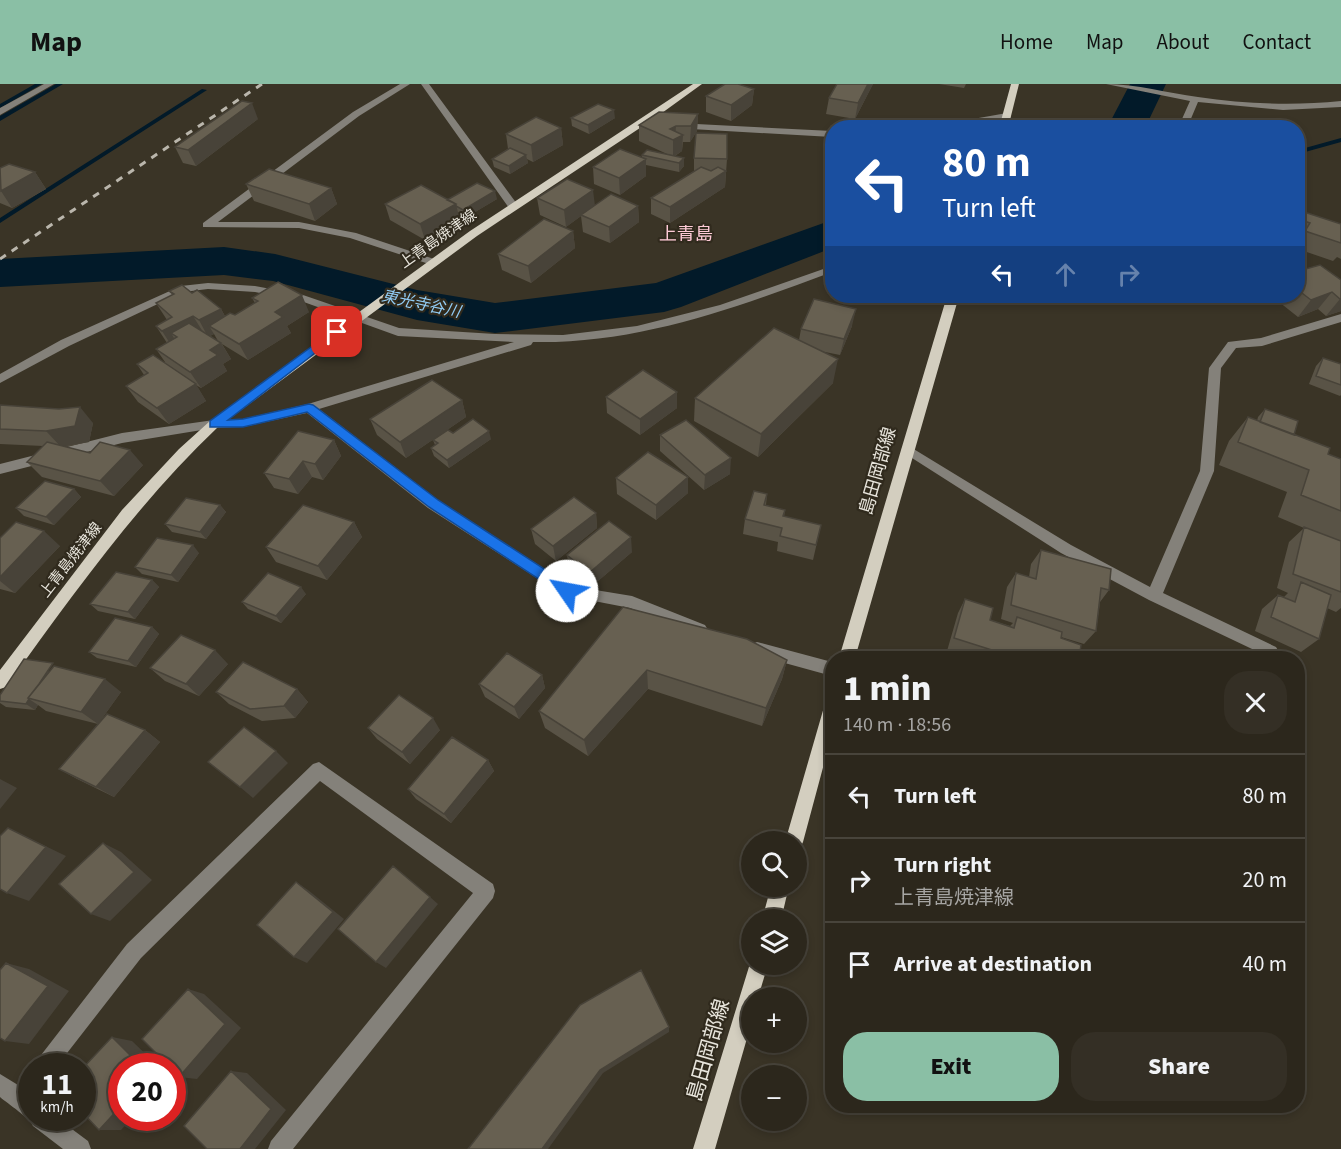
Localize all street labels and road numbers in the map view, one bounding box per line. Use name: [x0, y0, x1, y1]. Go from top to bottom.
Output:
street label: 上青島焼津線: [395, 205, 481, 273]
street label: 島田岡部線: [854, 424, 902, 518]
street label: 上青島焼津線: [35, 518, 107, 602]
street label: 島田岡部線: [679, 995, 737, 1105]

